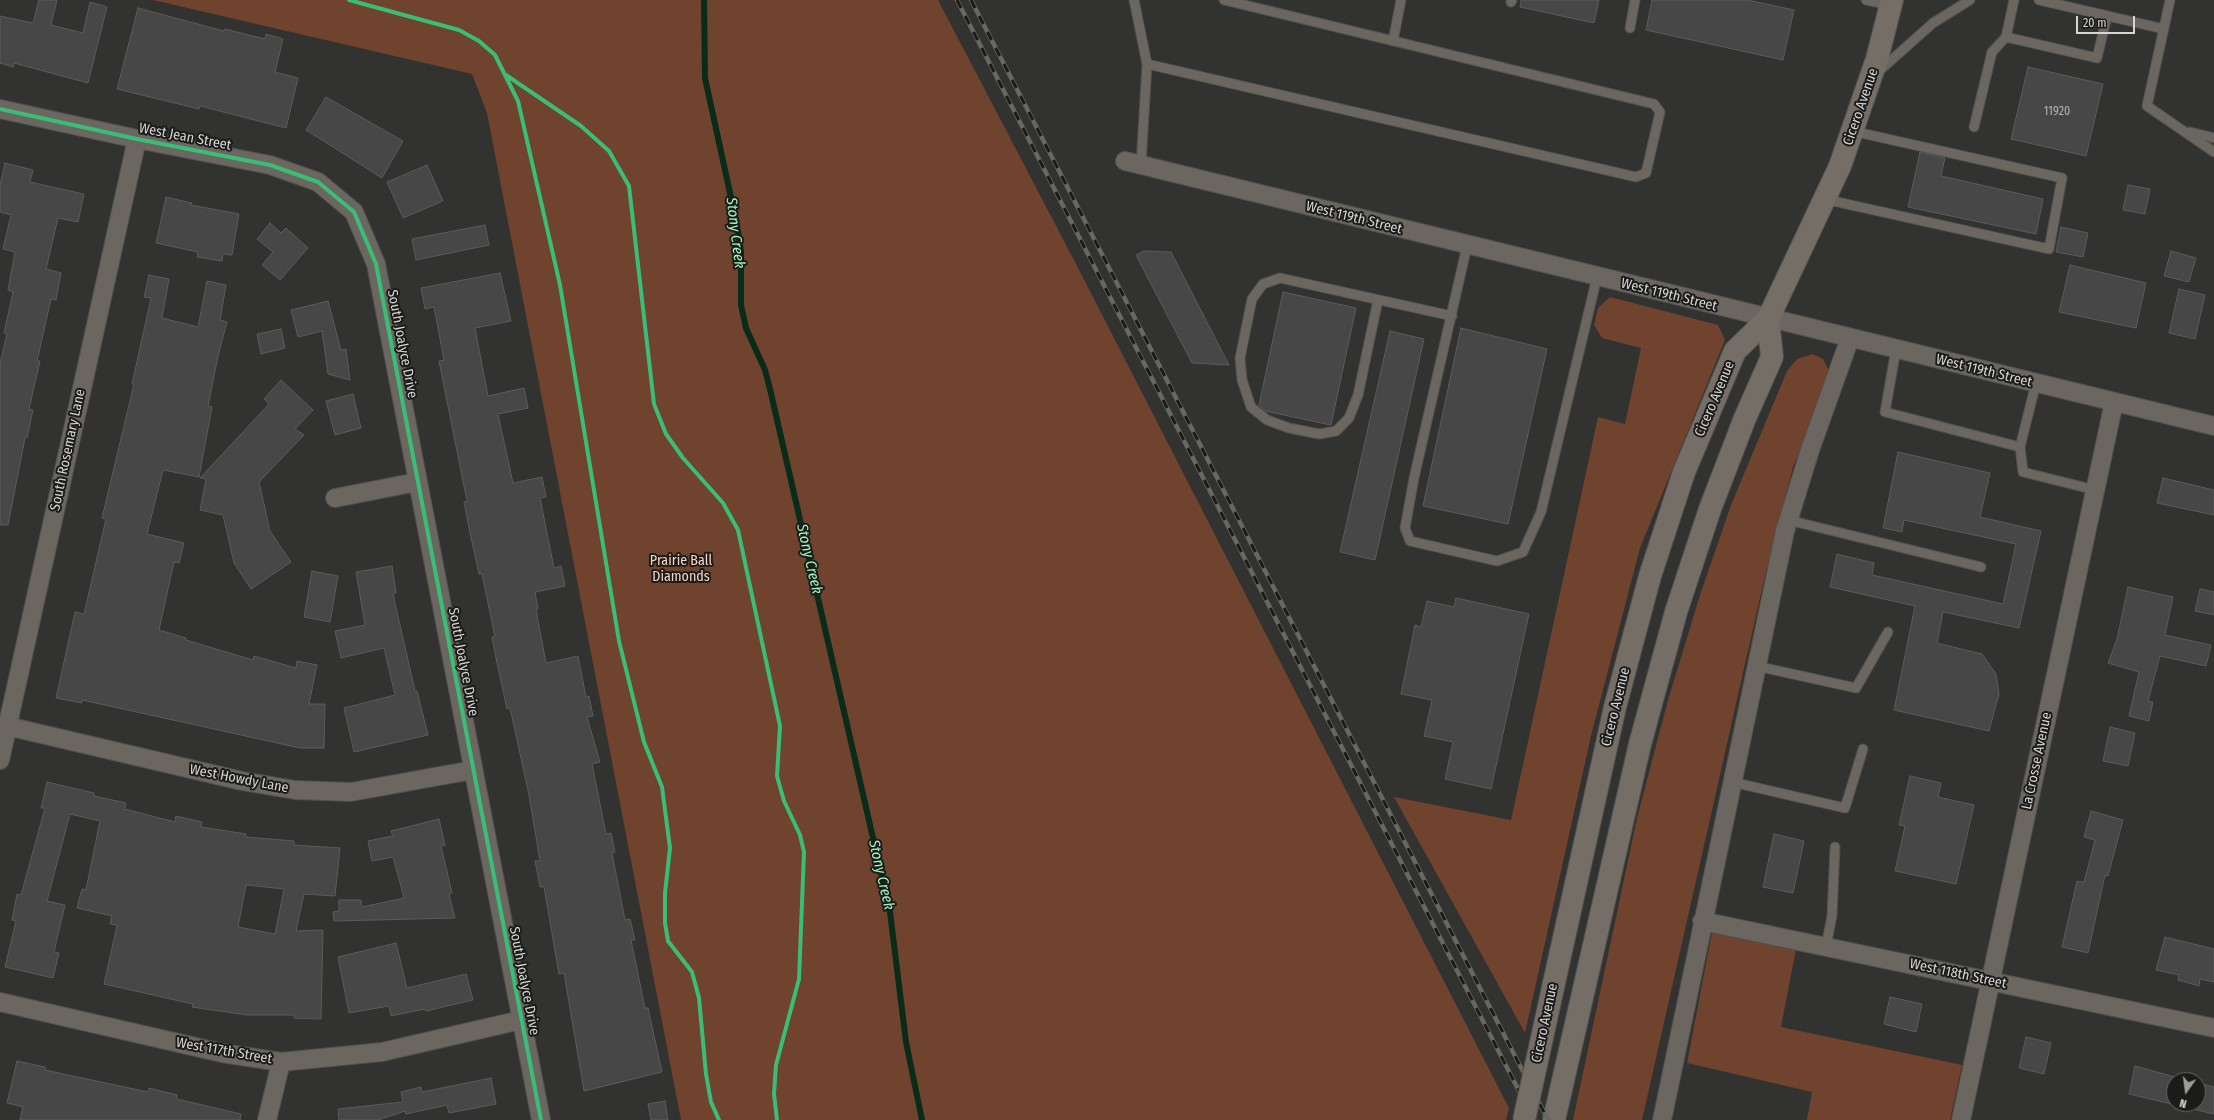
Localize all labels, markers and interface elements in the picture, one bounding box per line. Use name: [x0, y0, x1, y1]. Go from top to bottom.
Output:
scale bar: [2078, 8, 2137, 34]
text: 20 m: [2083, 16, 2107, 30]
street label: Cicero Avenue: [1840, 66, 1882, 148]
house number: 11920: [2044, 105, 2070, 119]
street label: West Jean Street: [137, 120, 233, 154]
water label: Stony Creek: [722, 197, 748, 269]
street label: West 119th Street: [1304, 198, 1404, 238]
street label: West 119th Street: [1619, 275, 1719, 315]
street label: South Joalyce Drive: [383, 288, 421, 400]
street label: West 119th Street: [1934, 351, 2034, 391]
street label: Cicero Avenue: [1692, 359, 1738, 439]
street label: South Rosemary Lane: [47, 388, 89, 512]
water label: Stony Creek: [792, 522, 826, 596]
park label: Prairie Ball Diamonds: [650, 553, 712, 586]
street label: South Joalyce Drive: [444, 606, 482, 718]
street label: Cicero Avenue: [1598, 666, 1634, 748]
street label: La Crosse Avenue: [2018, 711, 2056, 811]
street label: West Howdy Lane: [188, 761, 290, 797]
water label: Stony Creek: [864, 838, 898, 912]
street label: South Joalyce Drive: [505, 925, 543, 1037]
street label: West 118th Street: [1908, 956, 2008, 992]
street label: Cicero Avenue: [1528, 982, 1562, 1064]
street label: West 117th Street: [175, 1034, 273, 1068]
north arrow: [2166, 1072, 2206, 1112]
text: N: [2178, 1096, 2188, 1110]

